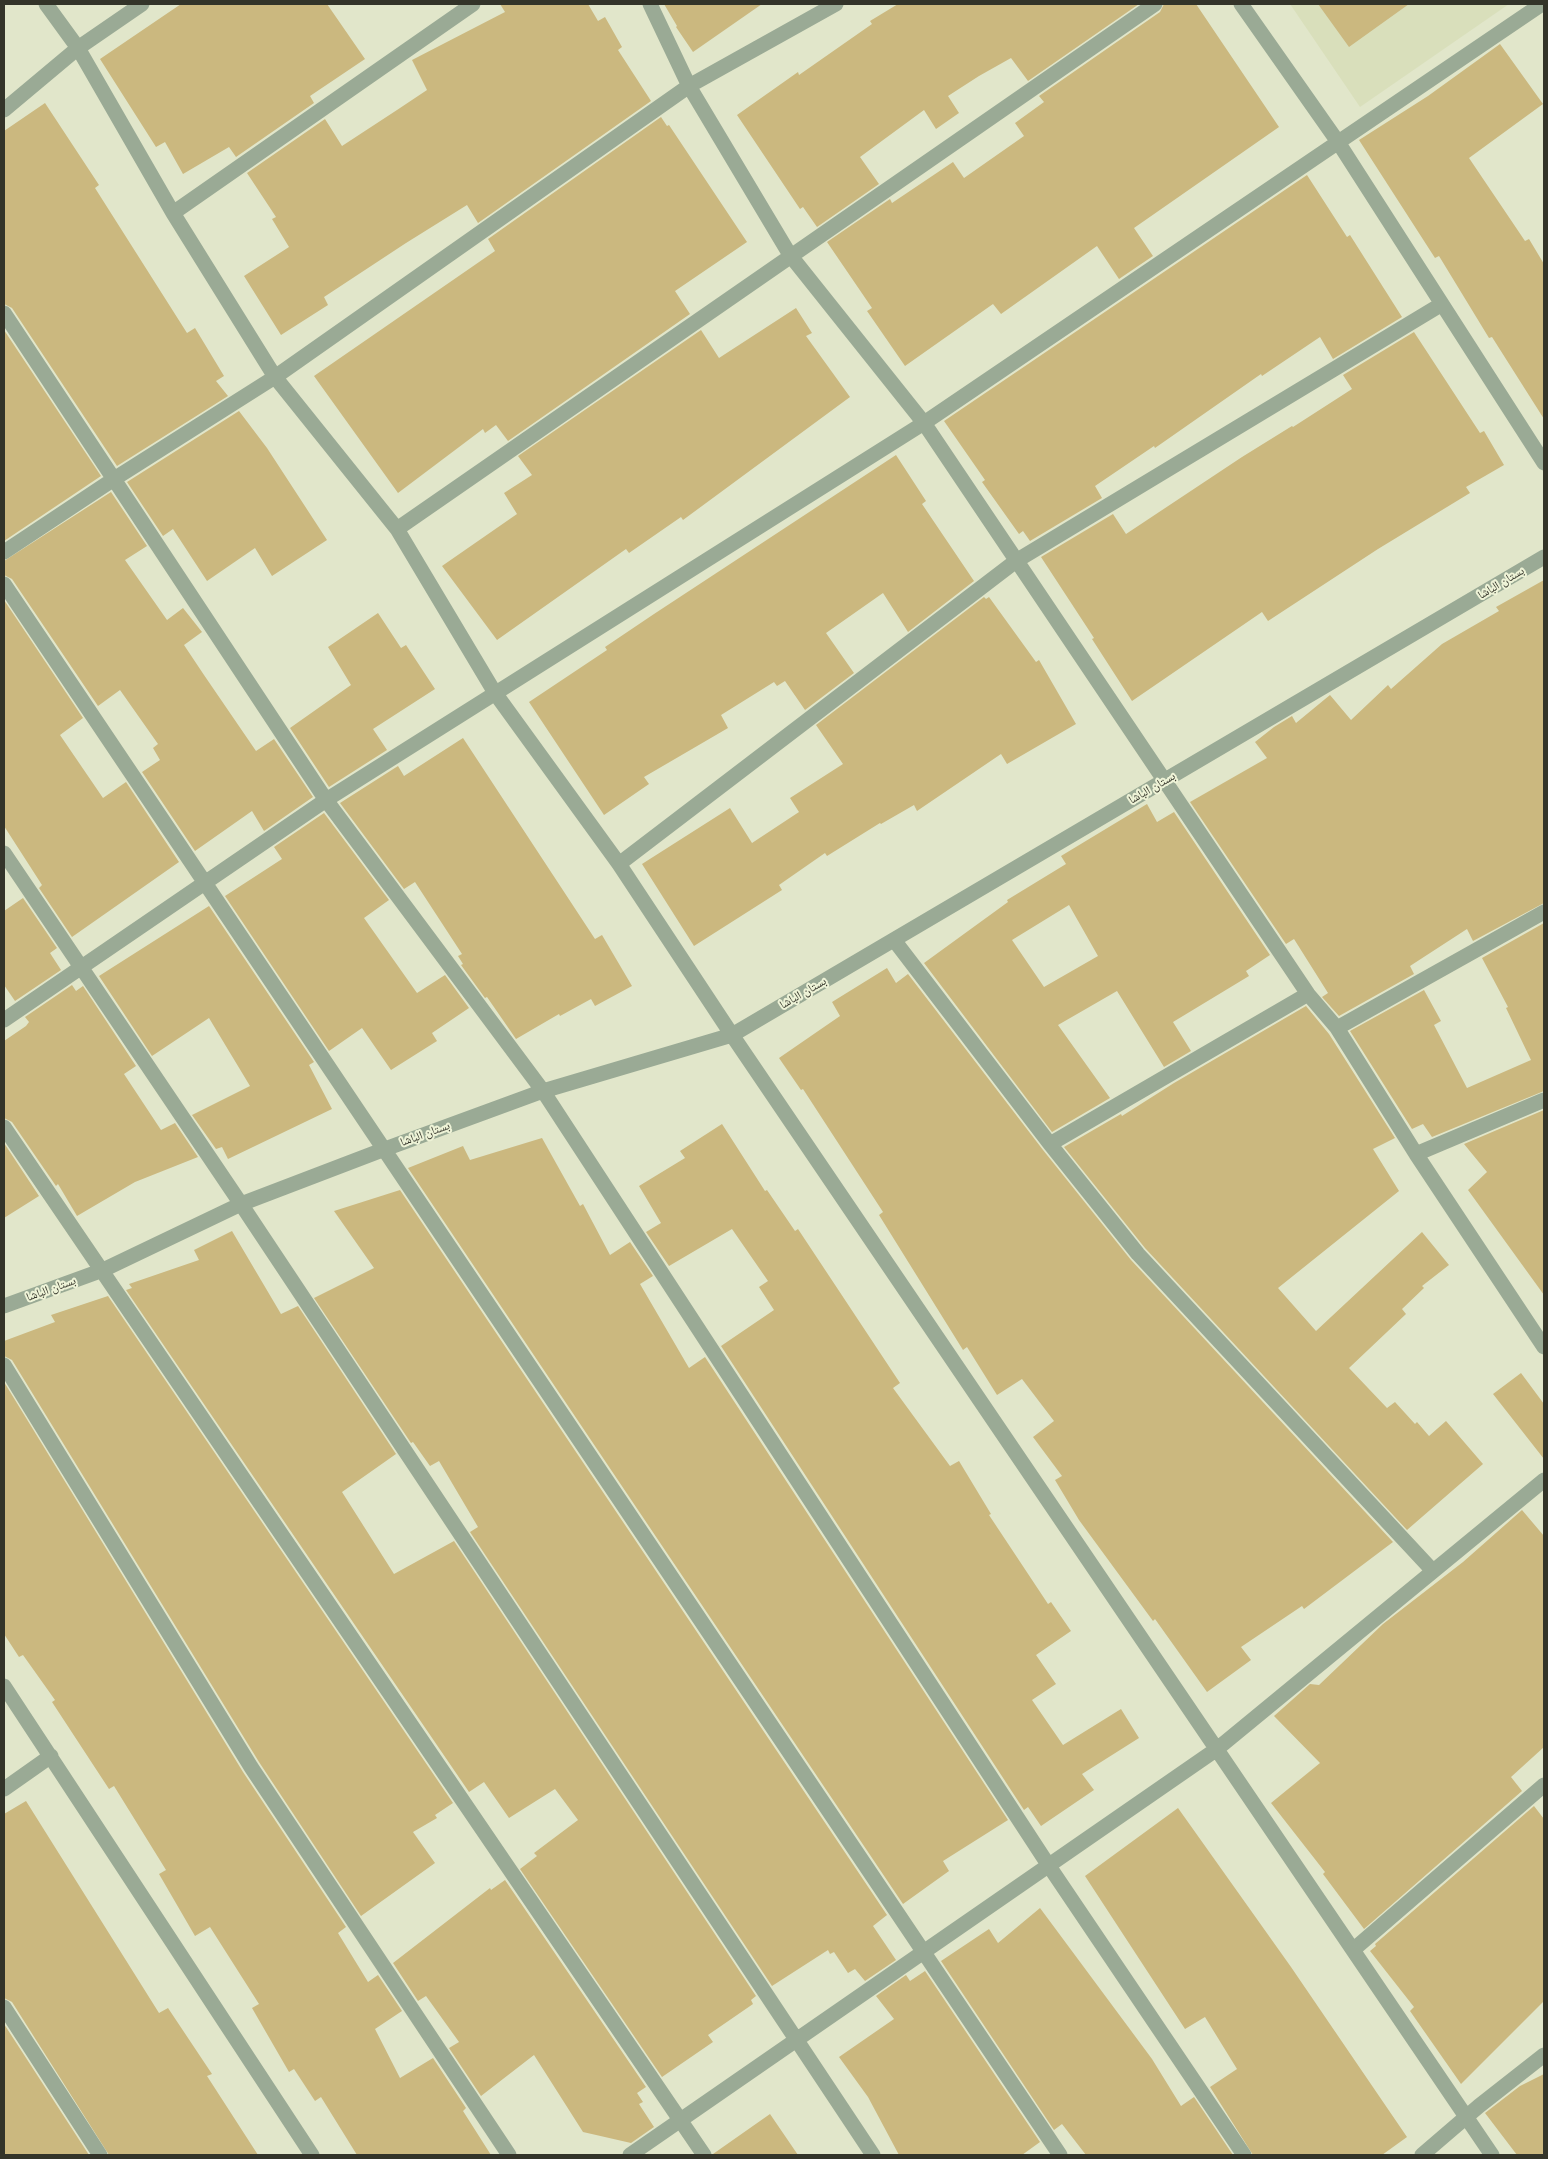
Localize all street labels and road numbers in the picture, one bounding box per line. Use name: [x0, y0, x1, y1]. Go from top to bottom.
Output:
street label: بستان الباشا: [1475, 564, 1527, 602]
street label: بستان الباشا: [1126, 769, 1178, 807]
street label: بستان الباشا: [777, 974, 829, 1012]
street label: بستان الباشا: [398, 1118, 452, 1150]
street label: بستان الباشا: [24, 1273, 78, 1305]

